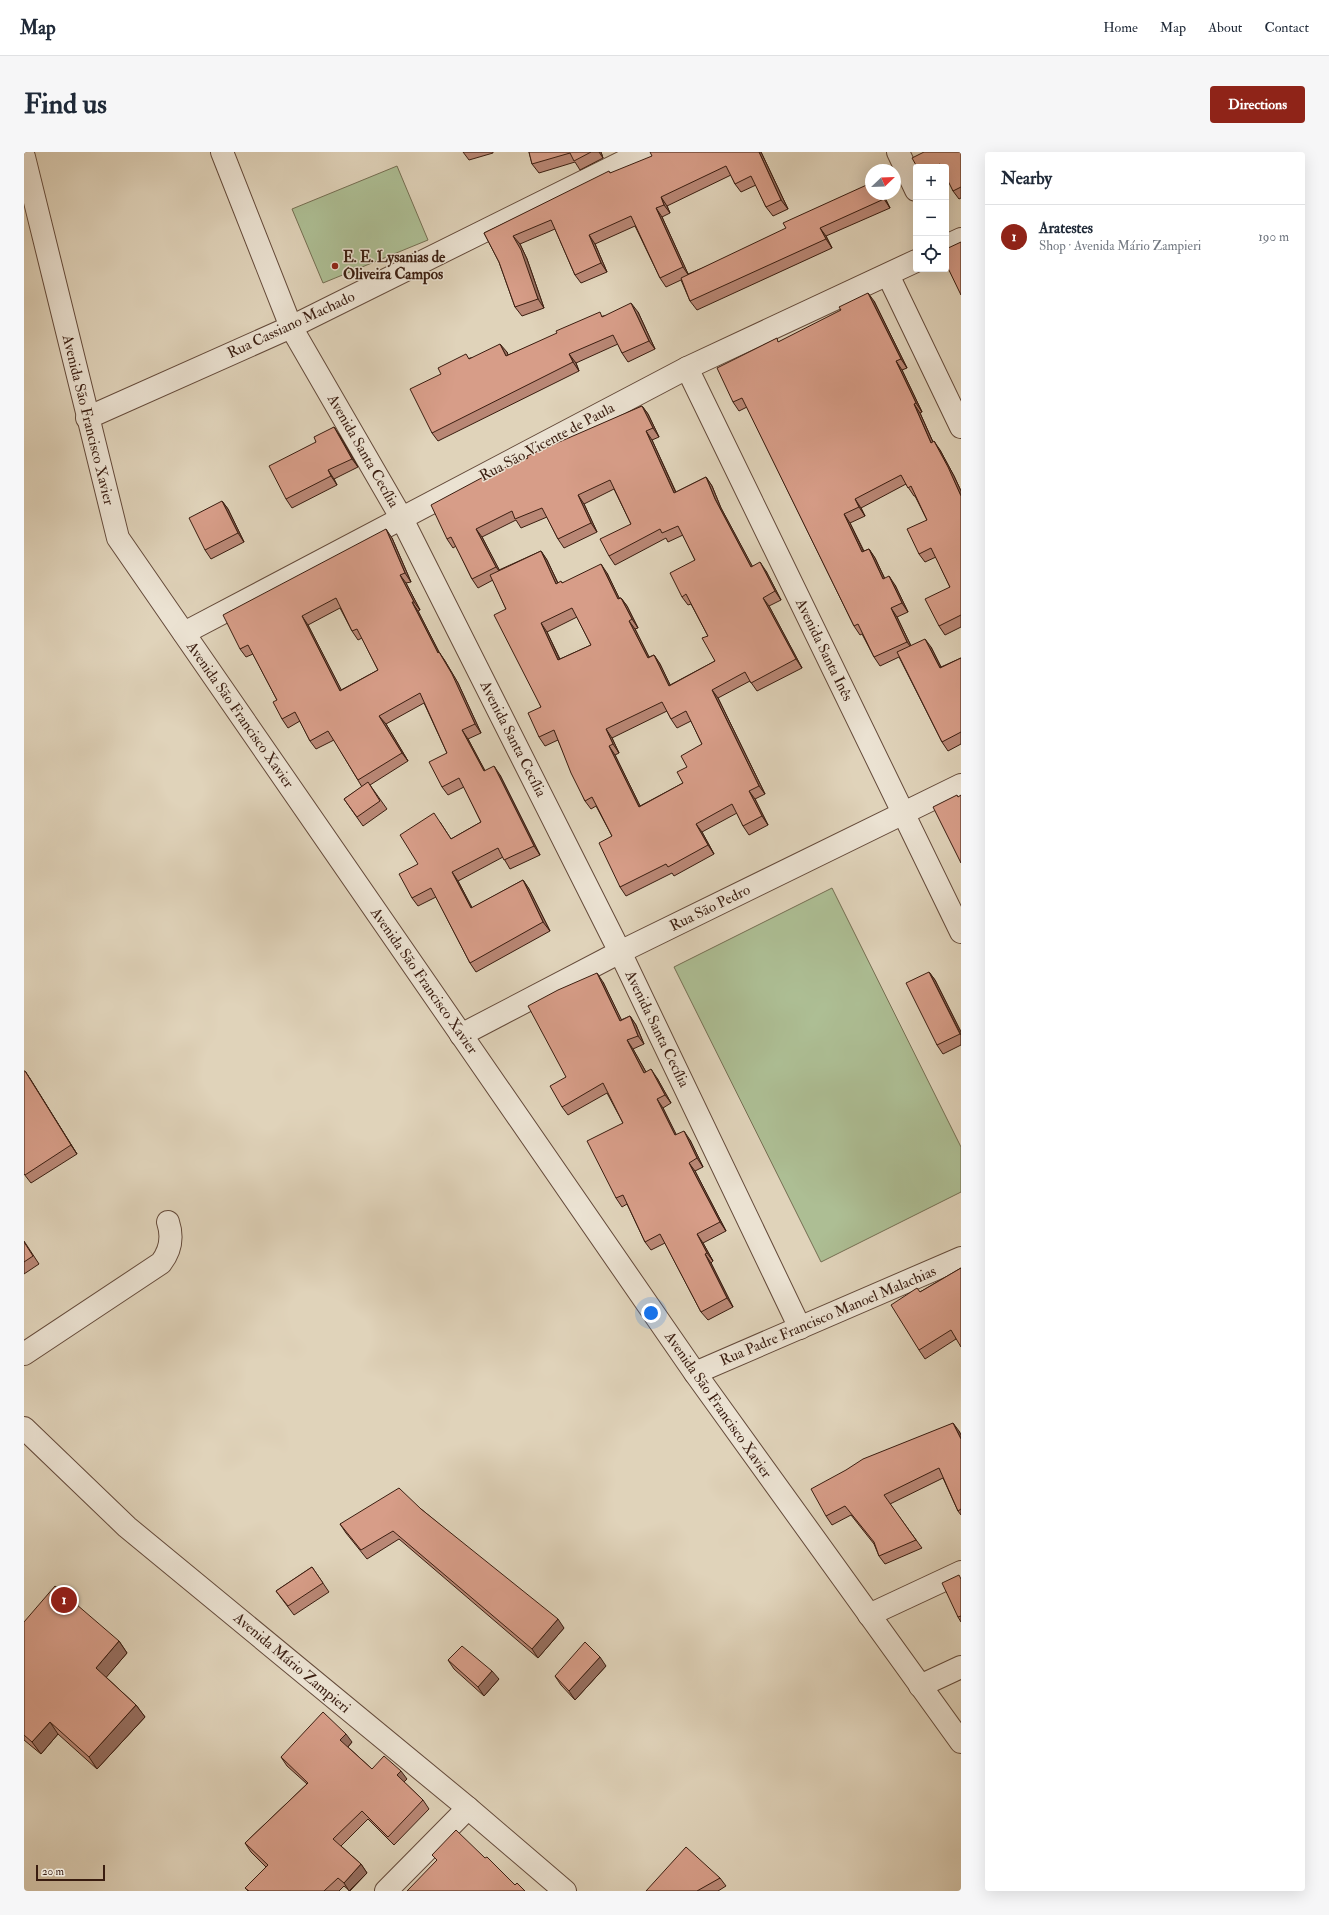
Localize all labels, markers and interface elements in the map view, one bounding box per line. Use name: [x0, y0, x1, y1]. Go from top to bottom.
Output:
text: Map: [20, 16, 56, 40]
text: Home: [1103, 19, 1138, 36]
text: Map: [1160, 19, 1186, 36]
text: About: [1208, 19, 1242, 36]
text: Contact: [1264, 19, 1309, 36]
button: Directions: [1210, 86, 1305, 123]
text: Find us: [24, 87, 107, 122]
north arrow: [865, 164, 901, 200]
map controls: [913, 164, 949, 272]
button: +: [913, 164, 949, 200]
text: Nearby: [1001, 168, 1052, 189]
button: −: [913, 200, 949, 236]
text: Aratestes: [1039, 219, 1093, 238]
text: 1: [1012, 229, 1016, 245]
text: 190 m: [1258, 229, 1289, 245]
button: locate: [913, 236, 949, 272]
text: Shop · Avenida Mário Zampieri: [1039, 238, 1201, 254]
place label: E. E. Lysanias de Oliveira Campos: [343, 248, 446, 285]
marker: E. E. Lysanias de Oliveira Campos: [330, 261, 340, 271]
street label: Rua Cassiano Machado: [224, 287, 358, 363]
street label: Avenida São Francisco Xavier: [57, 332, 118, 508]
street label: Avenida Santa Cecília: [322, 390, 404, 512]
street label: Rua São Vicente de Paula: [476, 398, 619, 486]
street label: Avenida Santa Inês: [791, 595, 857, 704]
street label: Avenida São Francisco Xavier: [181, 637, 298, 792]
street label: Avenida Santa Cecília: [475, 677, 551, 801]
street label: Rua São Pedro: [667, 880, 753, 936]
street label: Avenida São Francisco Xavier: [365, 903, 482, 1058]
street label: Avenida Santa Cecília: [620, 967, 694, 1091]
street label: Rua Padre Francisco Manoel Malachias: [717, 1262, 939, 1370]
your location: [641, 1303, 661, 1323]
street label: Avenida São Francisco Xavier: [659, 1327, 776, 1482]
pin: 1: [51, 1585, 77, 1615]
street label: Avenida Mário Zampieri: [228, 1608, 354, 1718]
scale bar: [36, 1863, 105, 1882]
text: 20 m: [42, 1865, 64, 1878]

